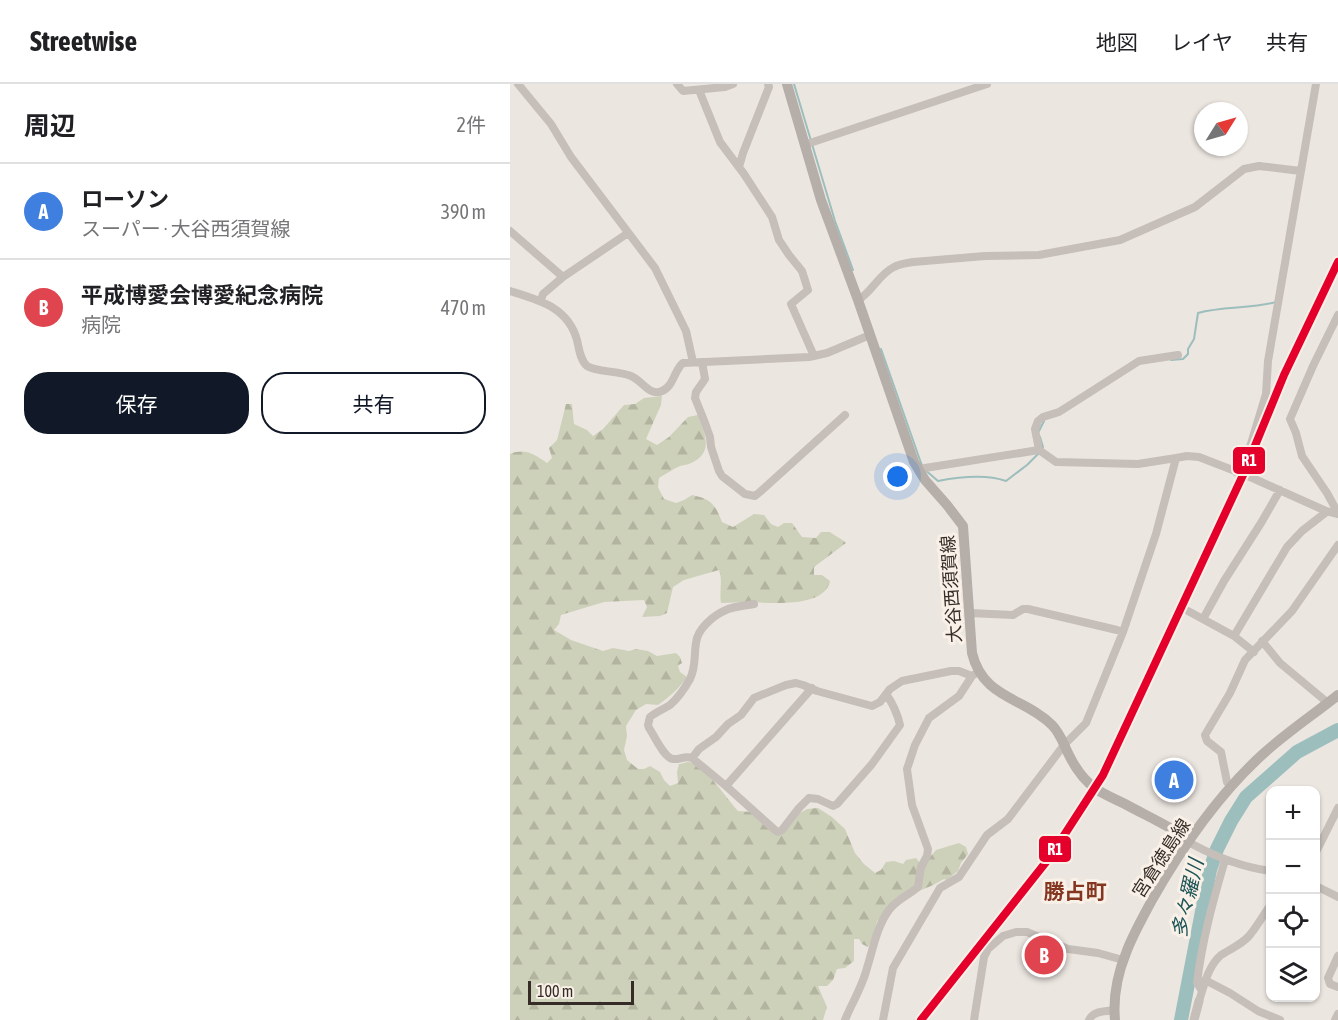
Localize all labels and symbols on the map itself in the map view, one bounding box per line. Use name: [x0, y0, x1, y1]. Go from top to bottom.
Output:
north arrow: [1194, 102, 1248, 156]
line badge: R1: [1232, 446, 1266, 475]
text: R1: [1241, 451, 1257, 469]
your location: [883, 462, 912, 491]
street label: 大谷西須賀線: [937, 534, 965, 644]
pin: A: [1154, 758, 1194, 802]
street label: 宮倉徳島線: [1128, 815, 1194, 901]
line badge: R1: [1038, 835, 1072, 863]
text: R1: [1047, 840, 1063, 858]
water label: 多々羅川: [1167, 854, 1208, 940]
district label: 勝占町: [1044, 879, 1107, 903]
pin: B: [1024, 932, 1064, 978]
scale bar: [528, 978, 634, 1006]

